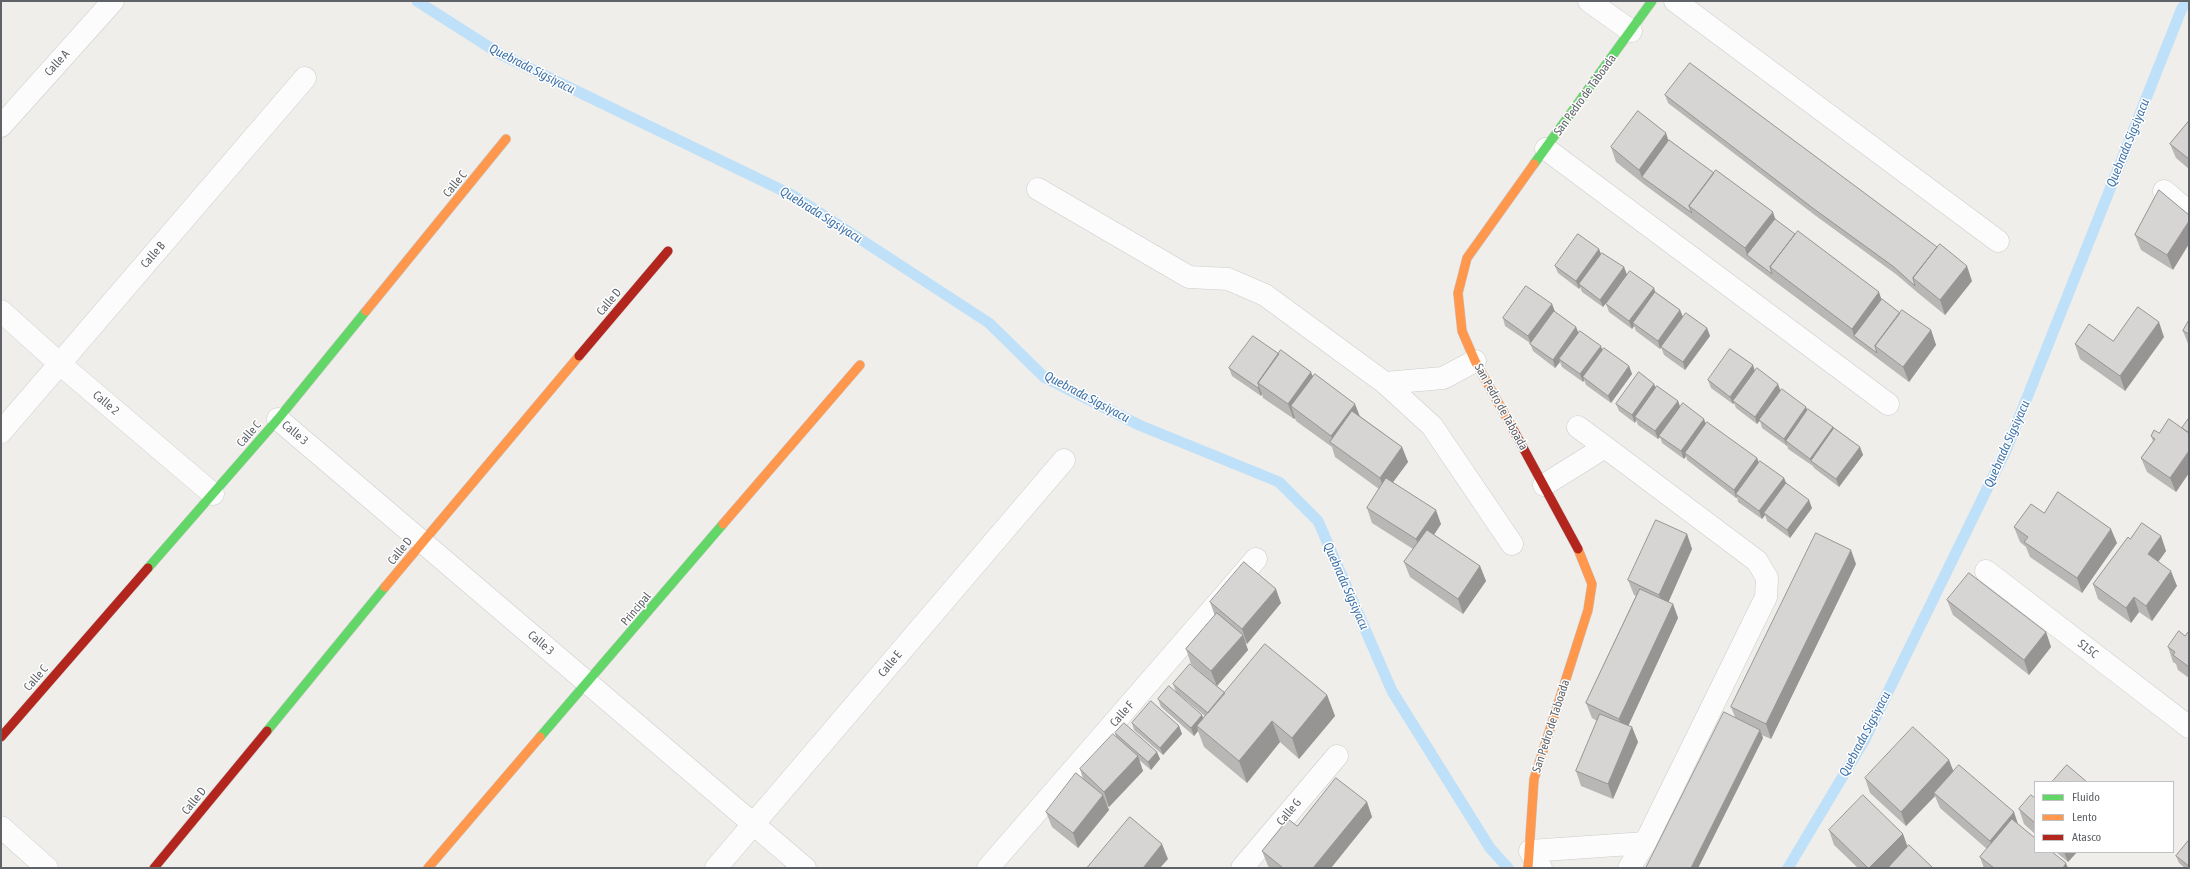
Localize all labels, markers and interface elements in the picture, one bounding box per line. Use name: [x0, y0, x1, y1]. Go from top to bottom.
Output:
water label: Quebrada Sigsiyacu: [487, 41, 577, 97]
street label: Calle A: [42, 47, 72, 79]
street label: San Pedro de Taboada: [1551, 52, 1619, 138]
water label: Quebrada Sigsiyacu: [2103, 97, 2153, 189]
street label: Calle C: [440, 168, 470, 200]
water label: Quebrada Sigsiyacu: [777, 183, 865, 247]
street label: Calle B: [138, 239, 168, 271]
street label: Calle D: [594, 285, 624, 319]
street label: San Pedro de Taboada: [1471, 361, 1531, 453]
water label: Quebrada Sigsiyacu: [1042, 368, 1132, 426]
street label: Calle 2: [90, 388, 122, 418]
water label: Quebrada Sigsiyacu: [1981, 398, 2033, 490]
street label: Calle C: [234, 418, 264, 450]
street label: Calle 3: [279, 418, 311, 448]
street label: Calle D: [385, 534, 415, 568]
water label: Quebrada Sigsiyacu: [1320, 540, 1372, 632]
street label: Principal: [618, 589, 654, 629]
street label: Calle 3: [525, 628, 557, 658]
street label: S15C: [2075, 637, 2101, 661]
street label: Calle E: [875, 648, 905, 680]
street label: Calle C: [21, 662, 51, 694]
street label: San Pedro de Taboada: [1529, 678, 1573, 774]
water label: Quebrada Sigsiyacu: [1836, 689, 1894, 779]
street label: Calle F: [1107, 698, 1137, 730]
legend: [2034, 781, 2174, 853]
street label: Calle D: [179, 784, 209, 818]
text: Fluido: [2072, 790, 2100, 804]
street label: Calle G: [1274, 796, 1304, 828]
text: Lento: [2072, 810, 2097, 824]
text: Atasco: [2072, 830, 2101, 844]

